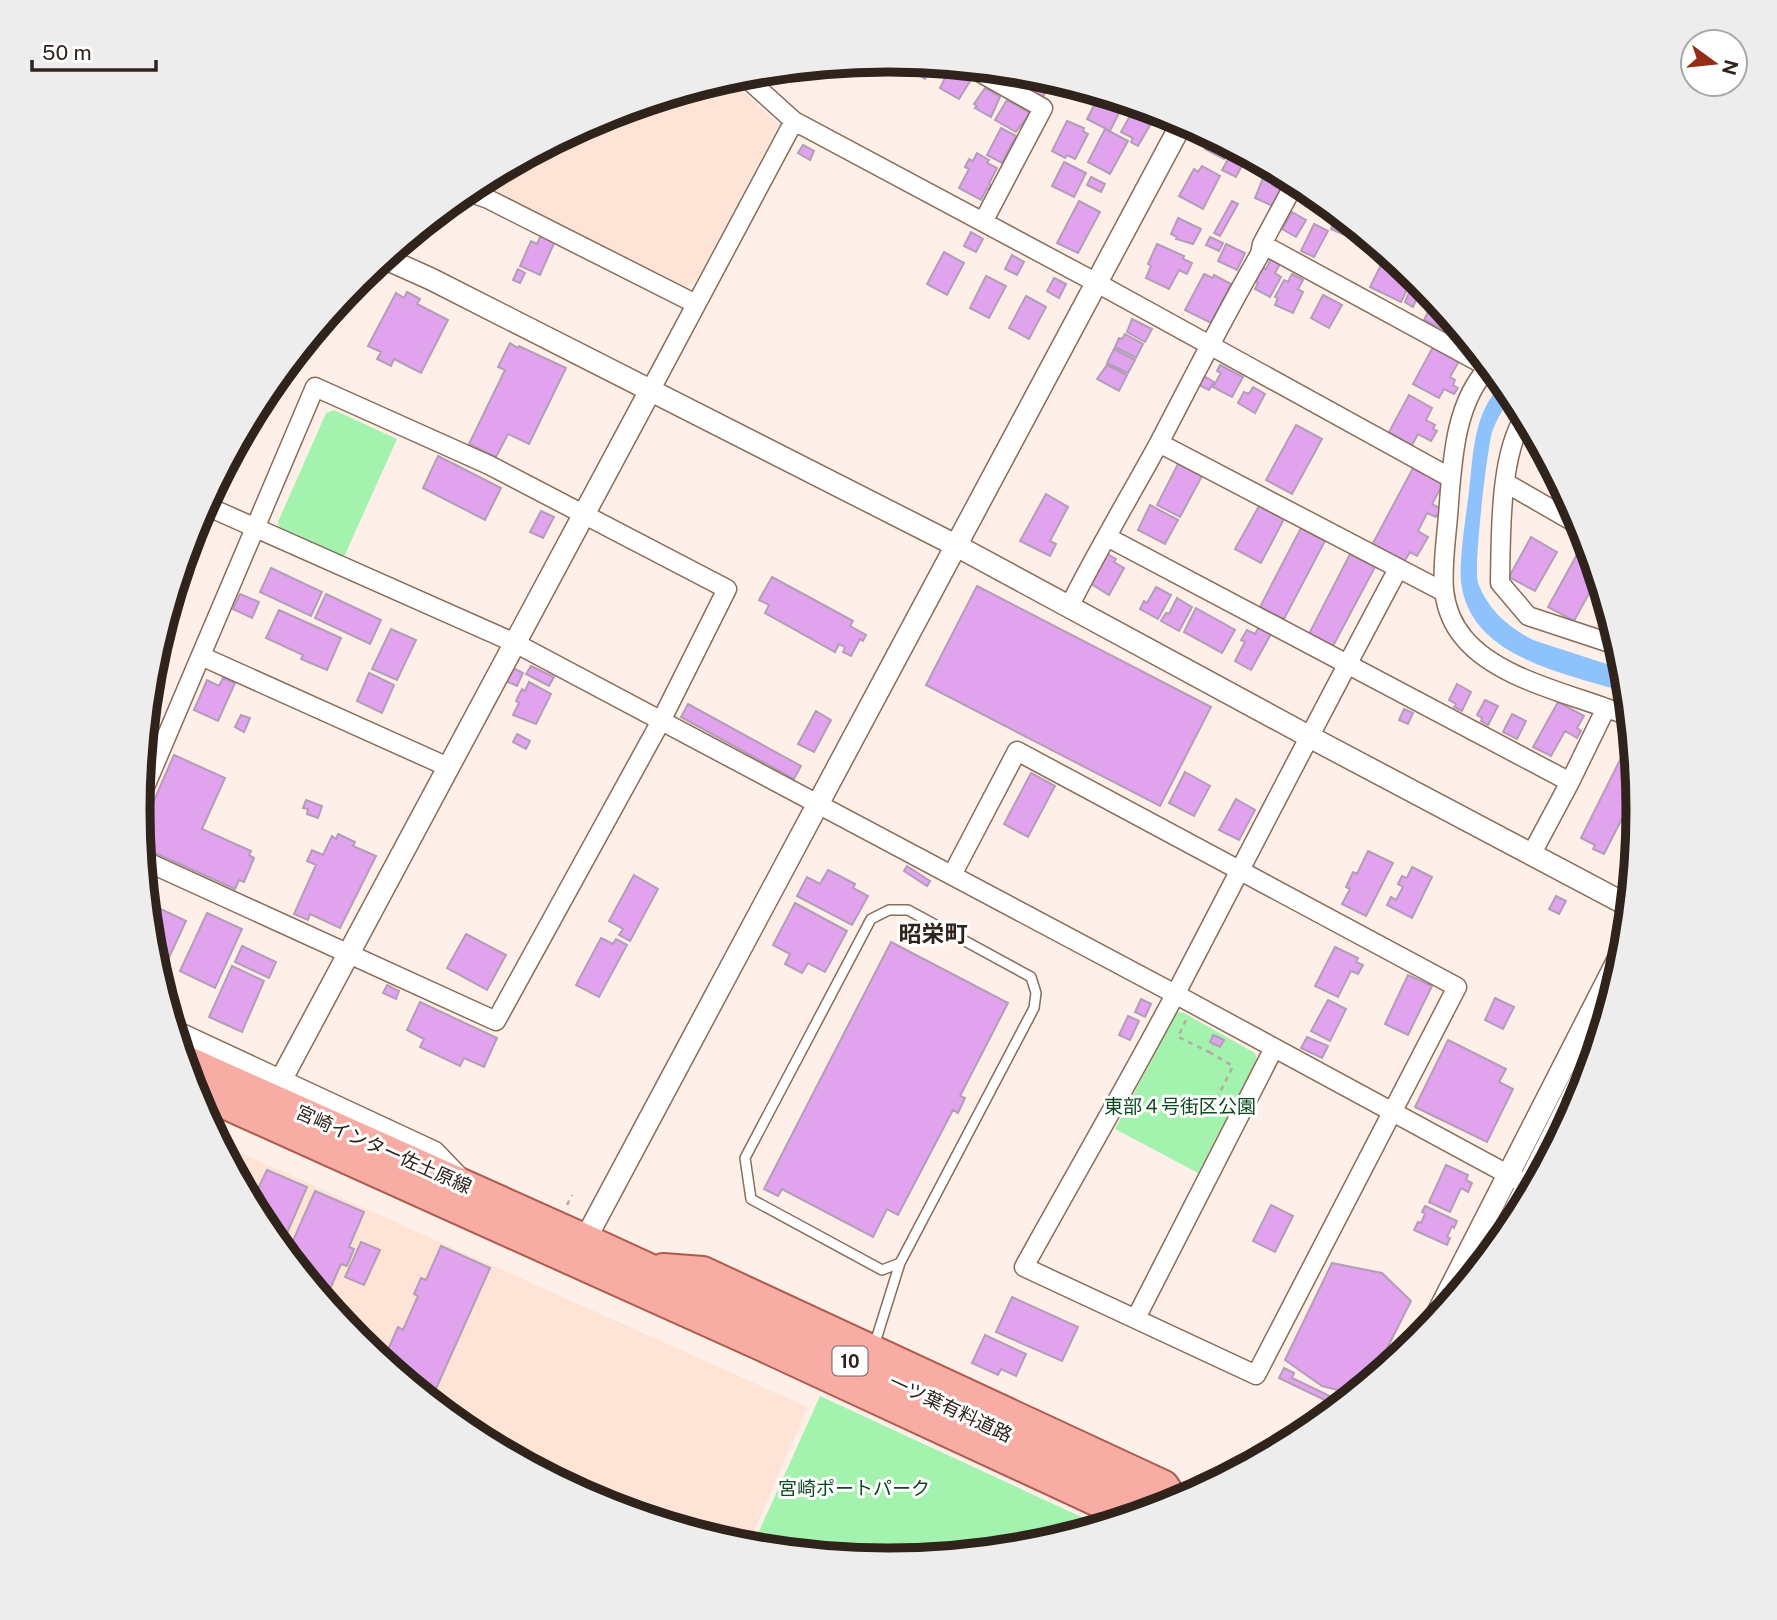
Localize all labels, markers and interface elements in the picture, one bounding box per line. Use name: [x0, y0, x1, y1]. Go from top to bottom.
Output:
scale bar: [32, 28, 156, 72]
north arrow: [1679, 28, 1749, 98]
text: 50 m: [42, 40, 92, 65]
text: N: [1718, 57, 1743, 77]
district label: 昭栄町: [899, 920, 968, 947]
park label: 東部４号街区公園: [1104, 1095, 1256, 1117]
street label: 宮崎インター佐土原線: [293, 1100, 475, 1198]
road number: 10: [832, 1346, 868, 1376]
street label: 一ツ葉有料道路: [886, 1370, 1016, 1446]
park label: 宮崎ポートパーク: [778, 1477, 930, 1499]

